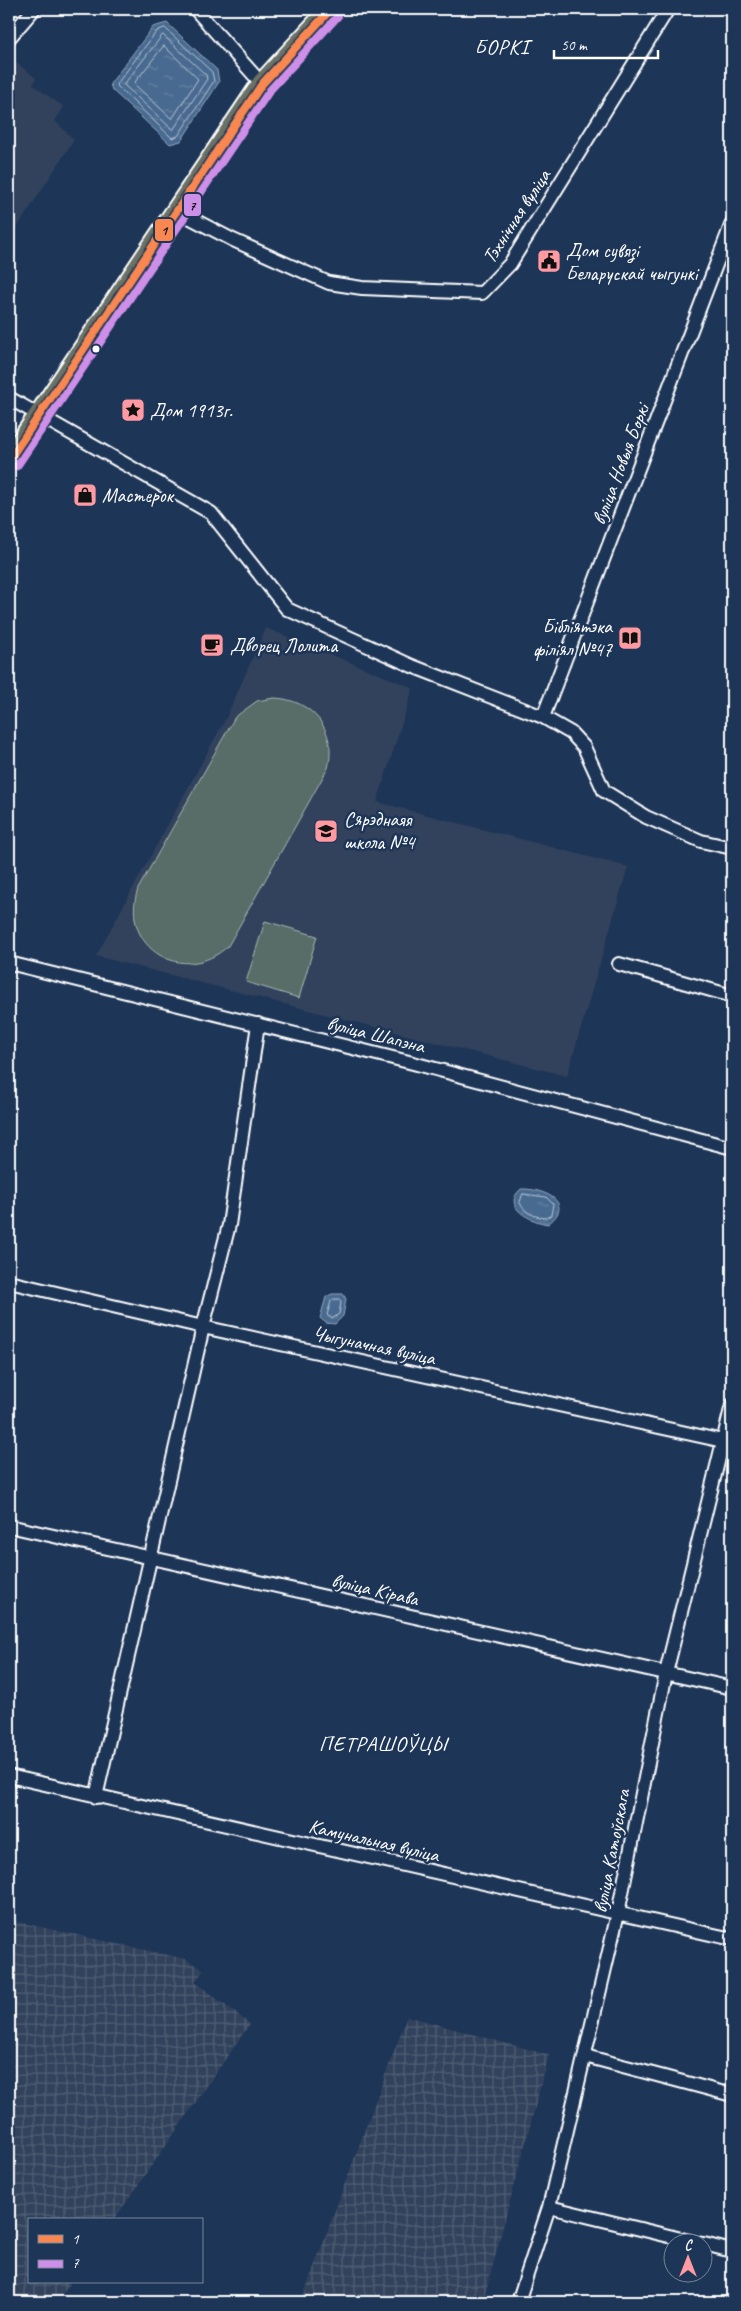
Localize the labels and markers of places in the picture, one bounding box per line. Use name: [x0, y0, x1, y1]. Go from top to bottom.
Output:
place label: Дом сувязі Беларускай чыгункі: [566, 238, 700, 286]
public building icon: Дом сувязі Беларускай чыгункі: [536, 248, 562, 274]
unlabelled marker: [91, 344, 101, 354]
place icon: Дом 1913г.: [120, 397, 146, 423]
place label: Дом 1913г.: [150, 398, 232, 423]
shop icon: Мастерок: [72, 482, 98, 508]
place label: Мастерок: [102, 483, 175, 508]
place label: Бібліятэка філіял №47: [533, 614, 613, 662]
library icon: Бібліятэка філіял №47: [617, 625, 643, 651]
cafe icon: Дворец Лолита: [199, 632, 225, 658]
place label: Дворец Лолита: [230, 633, 339, 658]
place label: Сярэднаяя школа №4: [344, 807, 417, 855]
school or university icon: Сярэднаяя школа №4: [313, 818, 339, 844]

